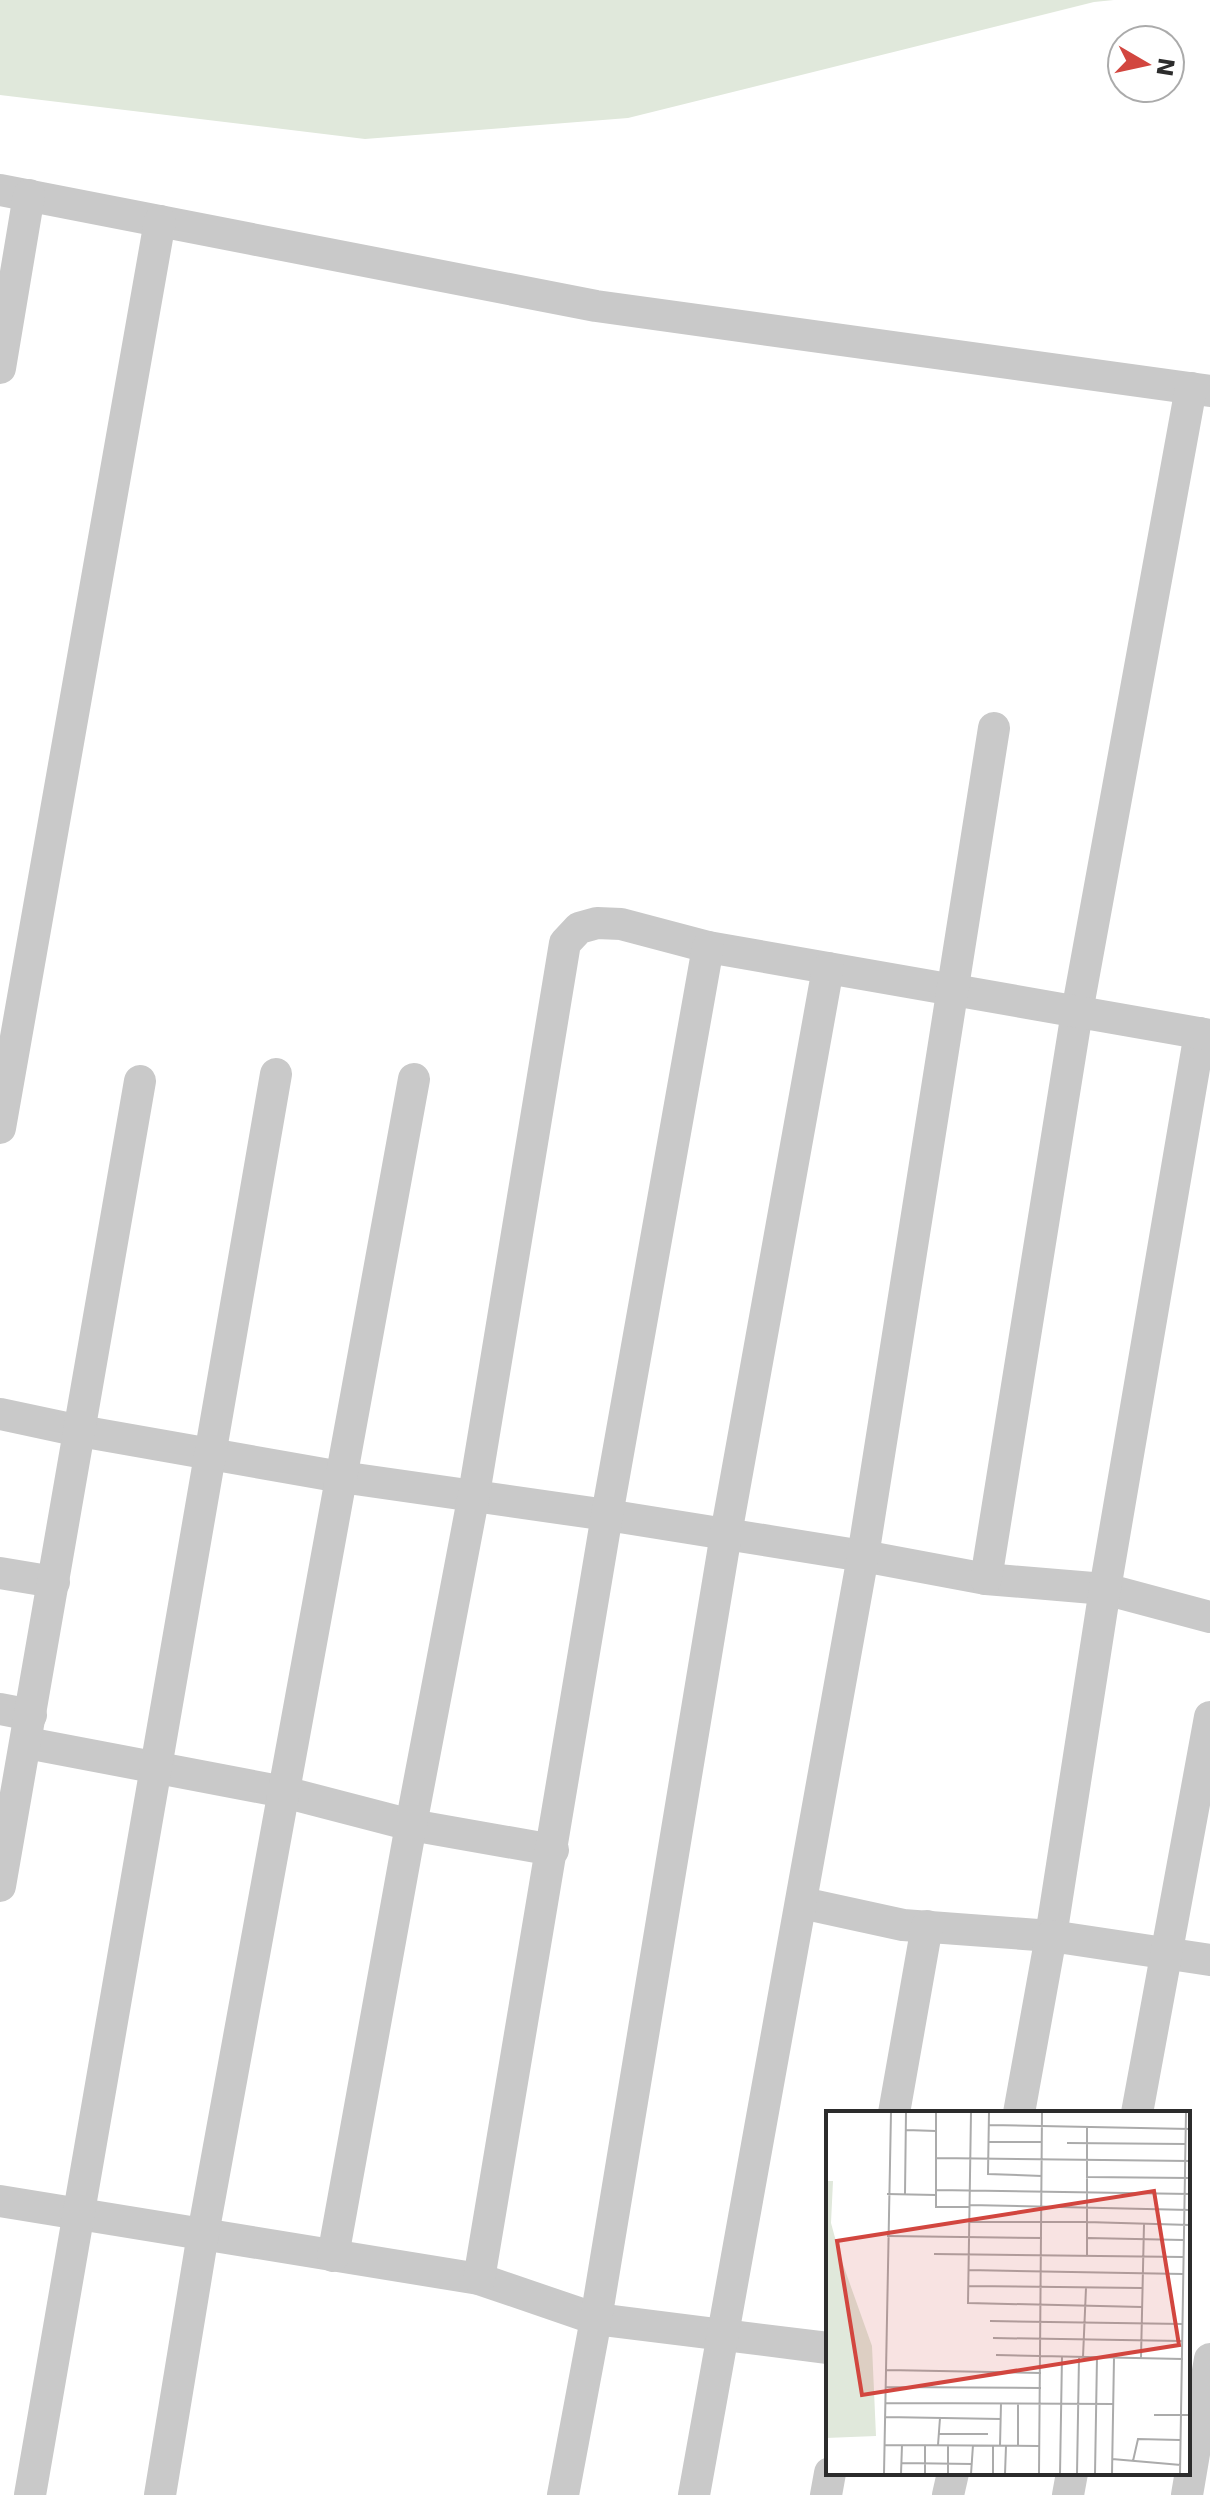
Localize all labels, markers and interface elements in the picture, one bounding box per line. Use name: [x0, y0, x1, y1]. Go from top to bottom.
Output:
north arrow: [1106, 24, 1186, 104]
text: N: [1151, 56, 1179, 78]
inset map: [826, 2111, 1190, 2475]

